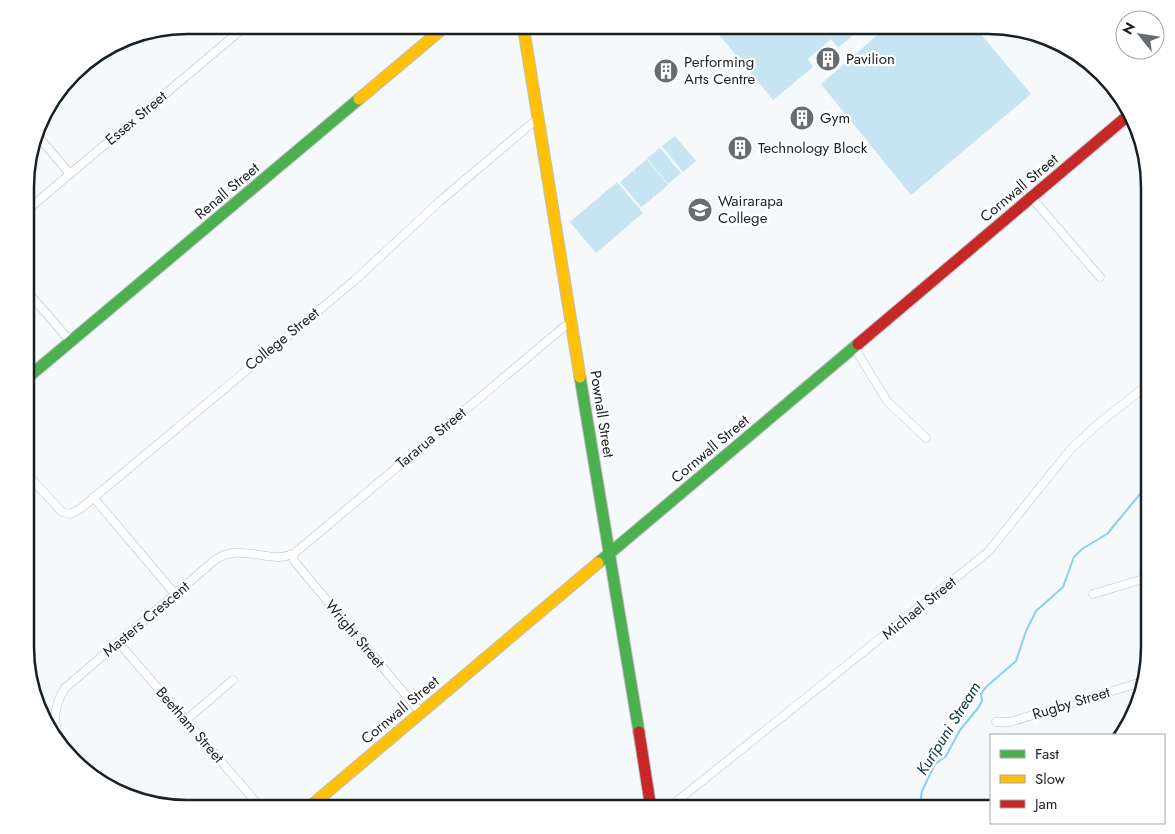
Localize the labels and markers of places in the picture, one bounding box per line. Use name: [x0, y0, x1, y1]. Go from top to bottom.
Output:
building icon: Pavilion: [815, 46, 841, 72]
place label: Pavilion: [846, 48, 895, 70]
place label: Performing Arts Centre: [684, 51, 756, 90]
building icon: Performing Arts Centre: [653, 58, 679, 84]
building icon: Gym: [789, 105, 815, 131]
place label: Gym: [820, 107, 850, 129]
building icon: Technology Block: [727, 135, 753, 161]
place label: Technology Block: [758, 137, 868, 159]
place label: Wairarapa College: [718, 190, 783, 229]
school or university icon: Wairarapa College: [687, 197, 713, 223]

